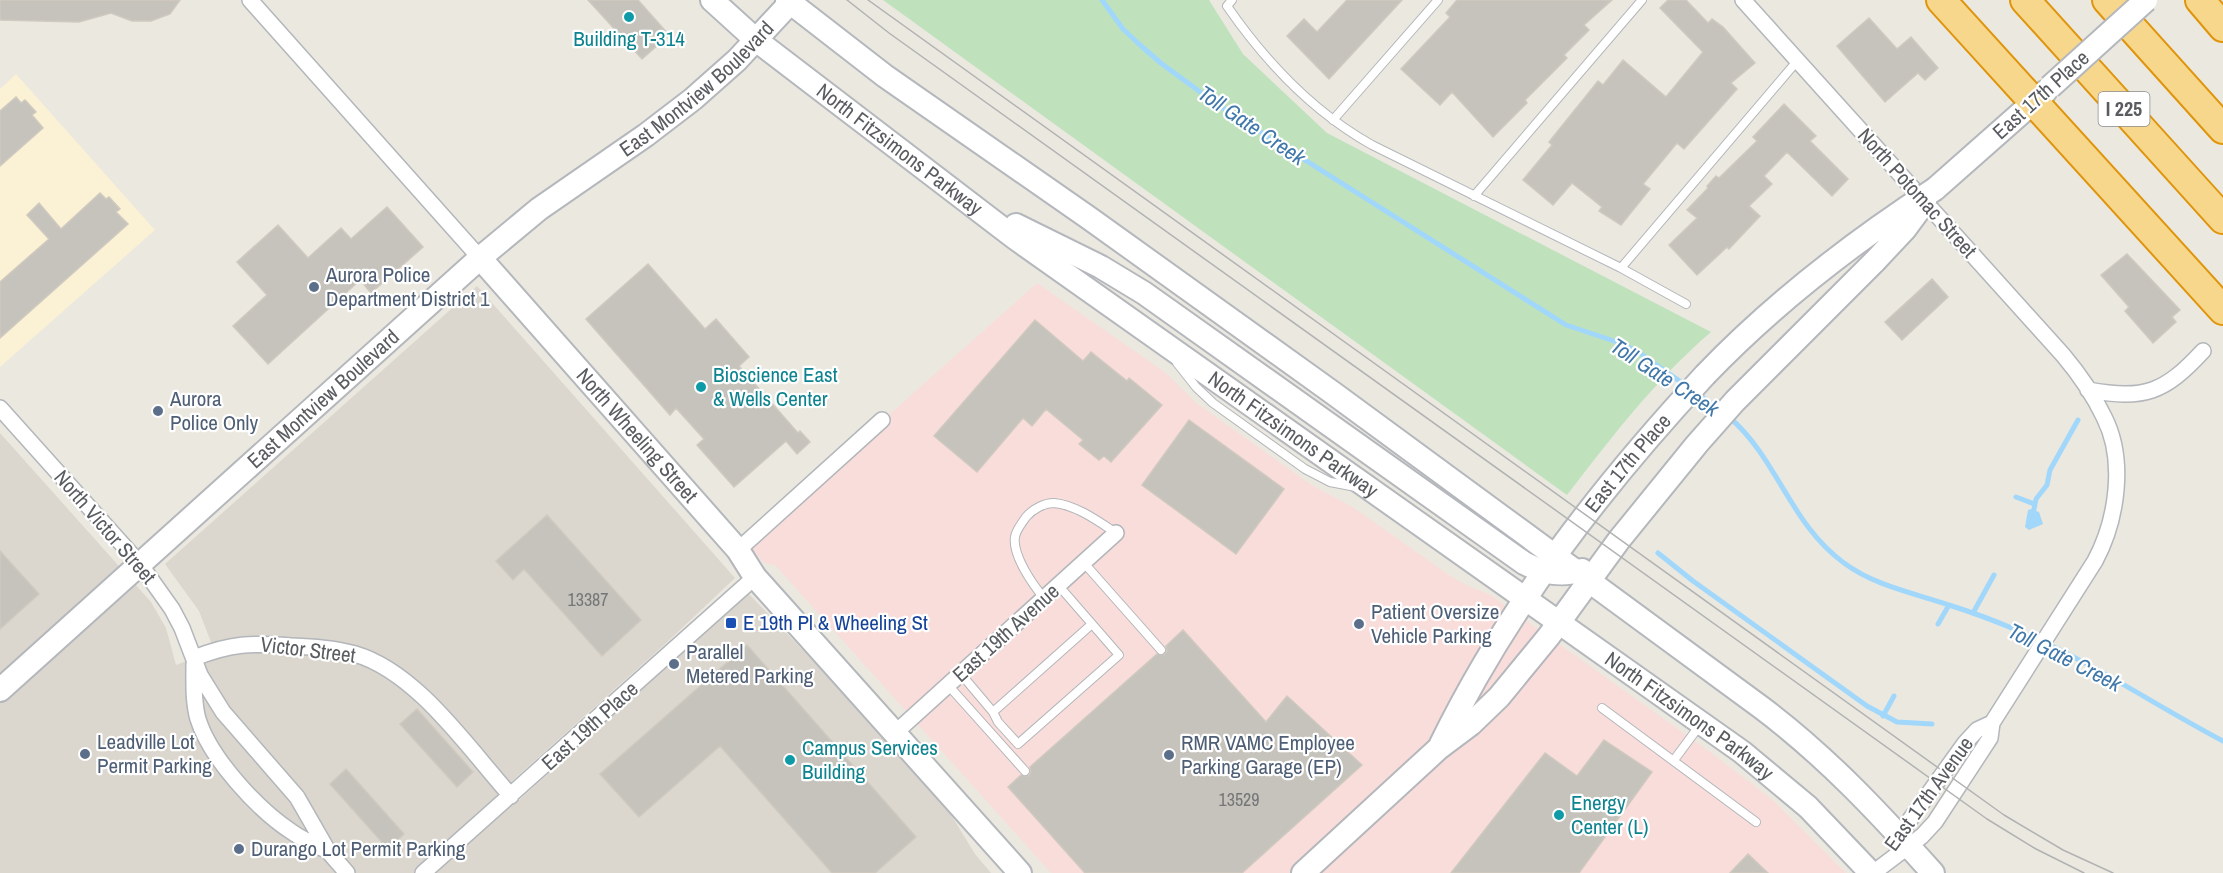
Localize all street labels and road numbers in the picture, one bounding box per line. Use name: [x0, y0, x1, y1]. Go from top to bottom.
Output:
street label: East Montview Boulevard: [613, 15, 780, 163]
street label: East 17th Place: [1986, 43, 2095, 146]
street label: North Fitzsimons Parkway: [811, 76, 989, 222]
road number: I 225: [2098, 92, 2150, 126]
street label: North Potomac Street: [1851, 121, 1984, 264]
street label: East Montview Boulevard: [241, 322, 405, 475]
street label: North Wheeling Street: [570, 362, 705, 509]
street label: North Fitzsimons Parkway: [1202, 364, 1385, 505]
street label: East 17th Place: [1578, 407, 1677, 519]
street label: North Victor Street: [48, 463, 163, 590]
street label: East 19th Avenue: [946, 577, 1065, 688]
street label: Victor Street: [259, 629, 357, 670]
street label: North Fitzsimons Parkway: [1599, 645, 1780, 787]
street label: East 19th Place: [535, 674, 644, 777]
street label: East 17th Avenue: [1877, 731, 1980, 857]

